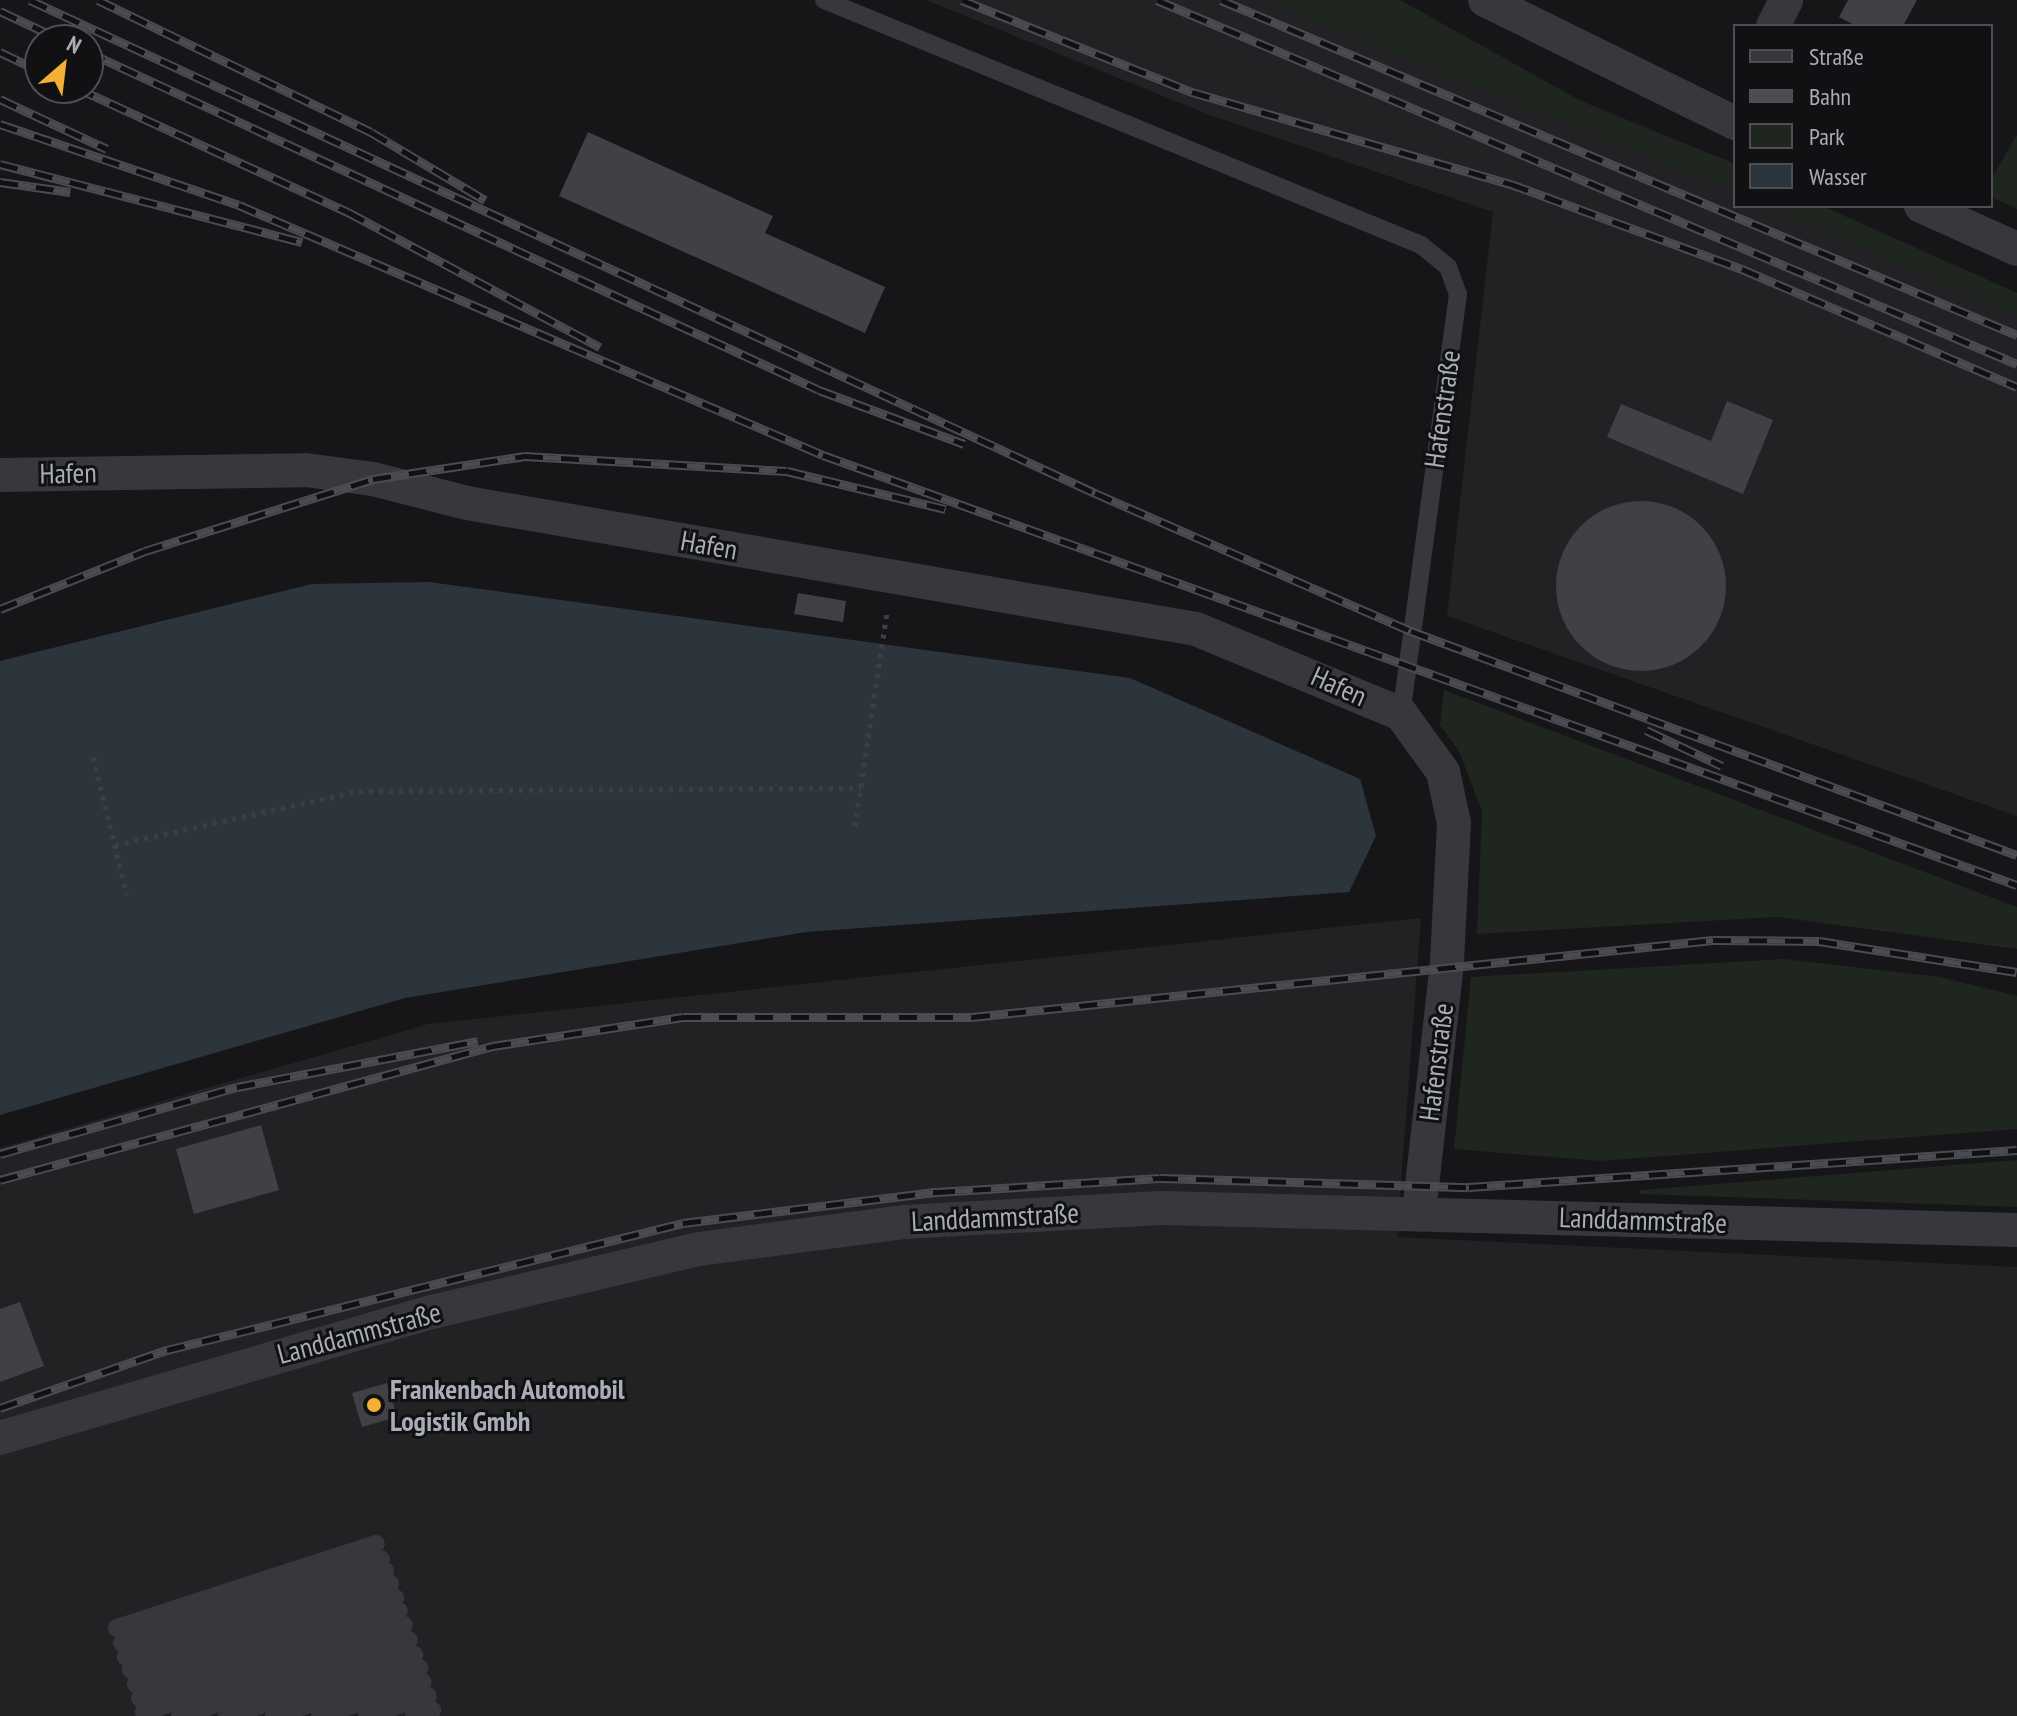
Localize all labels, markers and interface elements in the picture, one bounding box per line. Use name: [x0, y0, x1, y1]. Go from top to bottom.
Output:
north arrow: [24, 24, 104, 104]
legend: [1733, 24, 1993, 208]
text: N: [62, 29, 86, 60]
text: Straße: [1809, 41, 1864, 72]
text: Bahn: [1809, 81, 1851, 112]
text: Park: [1809, 121, 1845, 152]
text: Wasser: [1809, 161, 1867, 192]
street label: Hafenstraße: [1417, 348, 1467, 470]
street label: Hafen: [39, 456, 97, 490]
street label: Hafen: [678, 524, 740, 566]
street label: Hafen: [1306, 659, 1372, 713]
street label: Hafenstraße: [1412, 1001, 1460, 1123]
street label: Landdammstraße: [910, 1196, 1080, 1238]
street label: Landdammstraße: [1559, 1200, 1727, 1240]
street label: Landdammstraße: [274, 1295, 444, 1371]
place label: Frankenbach Automobil Logistik Gmbh: [390, 1372, 626, 1438]
marker: Frankenbach Automobil Logistik Gmbh: [365, 1396, 383, 1414]

